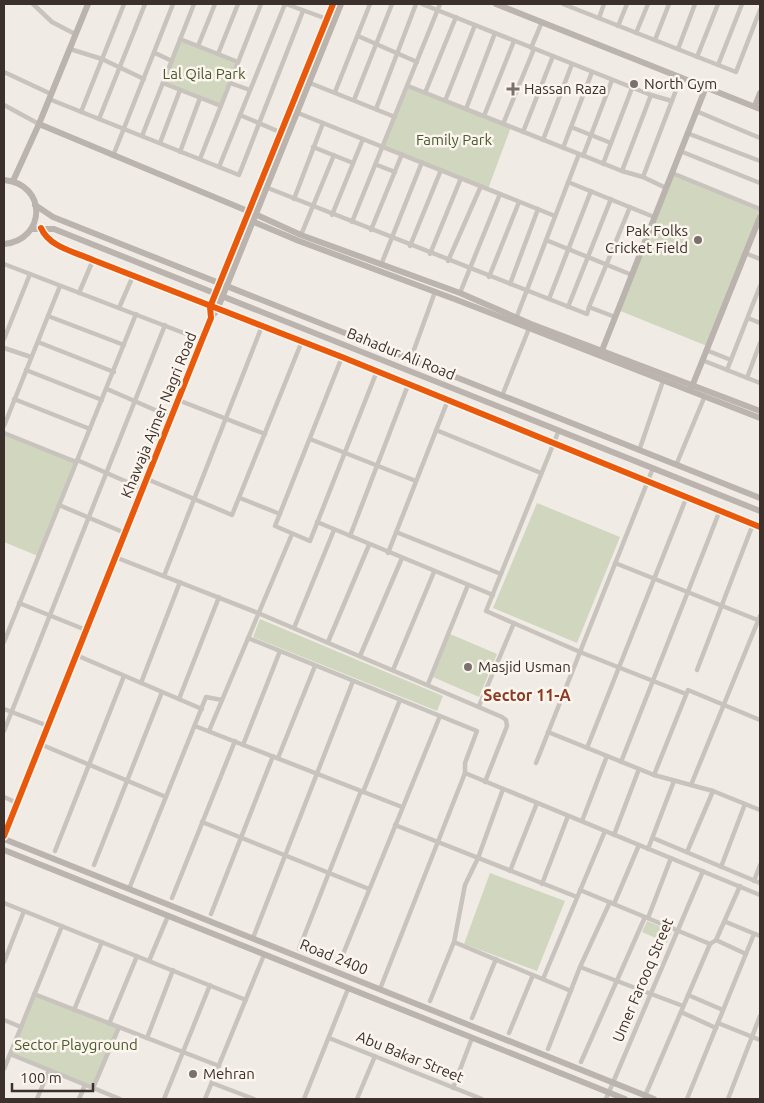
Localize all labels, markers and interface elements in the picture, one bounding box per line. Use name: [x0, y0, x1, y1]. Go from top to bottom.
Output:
park label: Lal Qila Park: [163, 65, 246, 82]
place label: North Gym: [644, 75, 717, 92]
marker: North Gym: [628, 78, 640, 90]
place label: Hassan Raza: [524, 80, 607, 97]
marker: Hassan Raza: [506, 82, 520, 96]
park label: Family Park: [416, 131, 492, 148]
place label: Pak Folks Cricket Field: [605, 222, 688, 256]
marker: Pak Folks Cricket Field: [692, 234, 704, 246]
street label: Bahadur Ali Road: [345, 324, 458, 383]
street label: Khawaja Ajmer Nagri Road: [117, 329, 200, 500]
place label: Masjid Usman: [478, 658, 571, 675]
marker: Masjid Usman: [462, 661, 474, 673]
district label: Sector 11-A: [483, 686, 571, 704]
street label: Umer Farooq Street: [609, 915, 676, 1044]
street label: Road 2400: [298, 935, 371, 978]
street label: Abu Bakar Street: [354, 1027, 466, 1086]
park label: Sector Playground: [14, 1036, 138, 1053]
scale bar: [12, 1060, 94, 1092]
place label: Mehran: [203, 1065, 255, 1082]
marker: Mehran: [187, 1068, 199, 1080]
text: 100 m: [20, 1069, 62, 1086]

